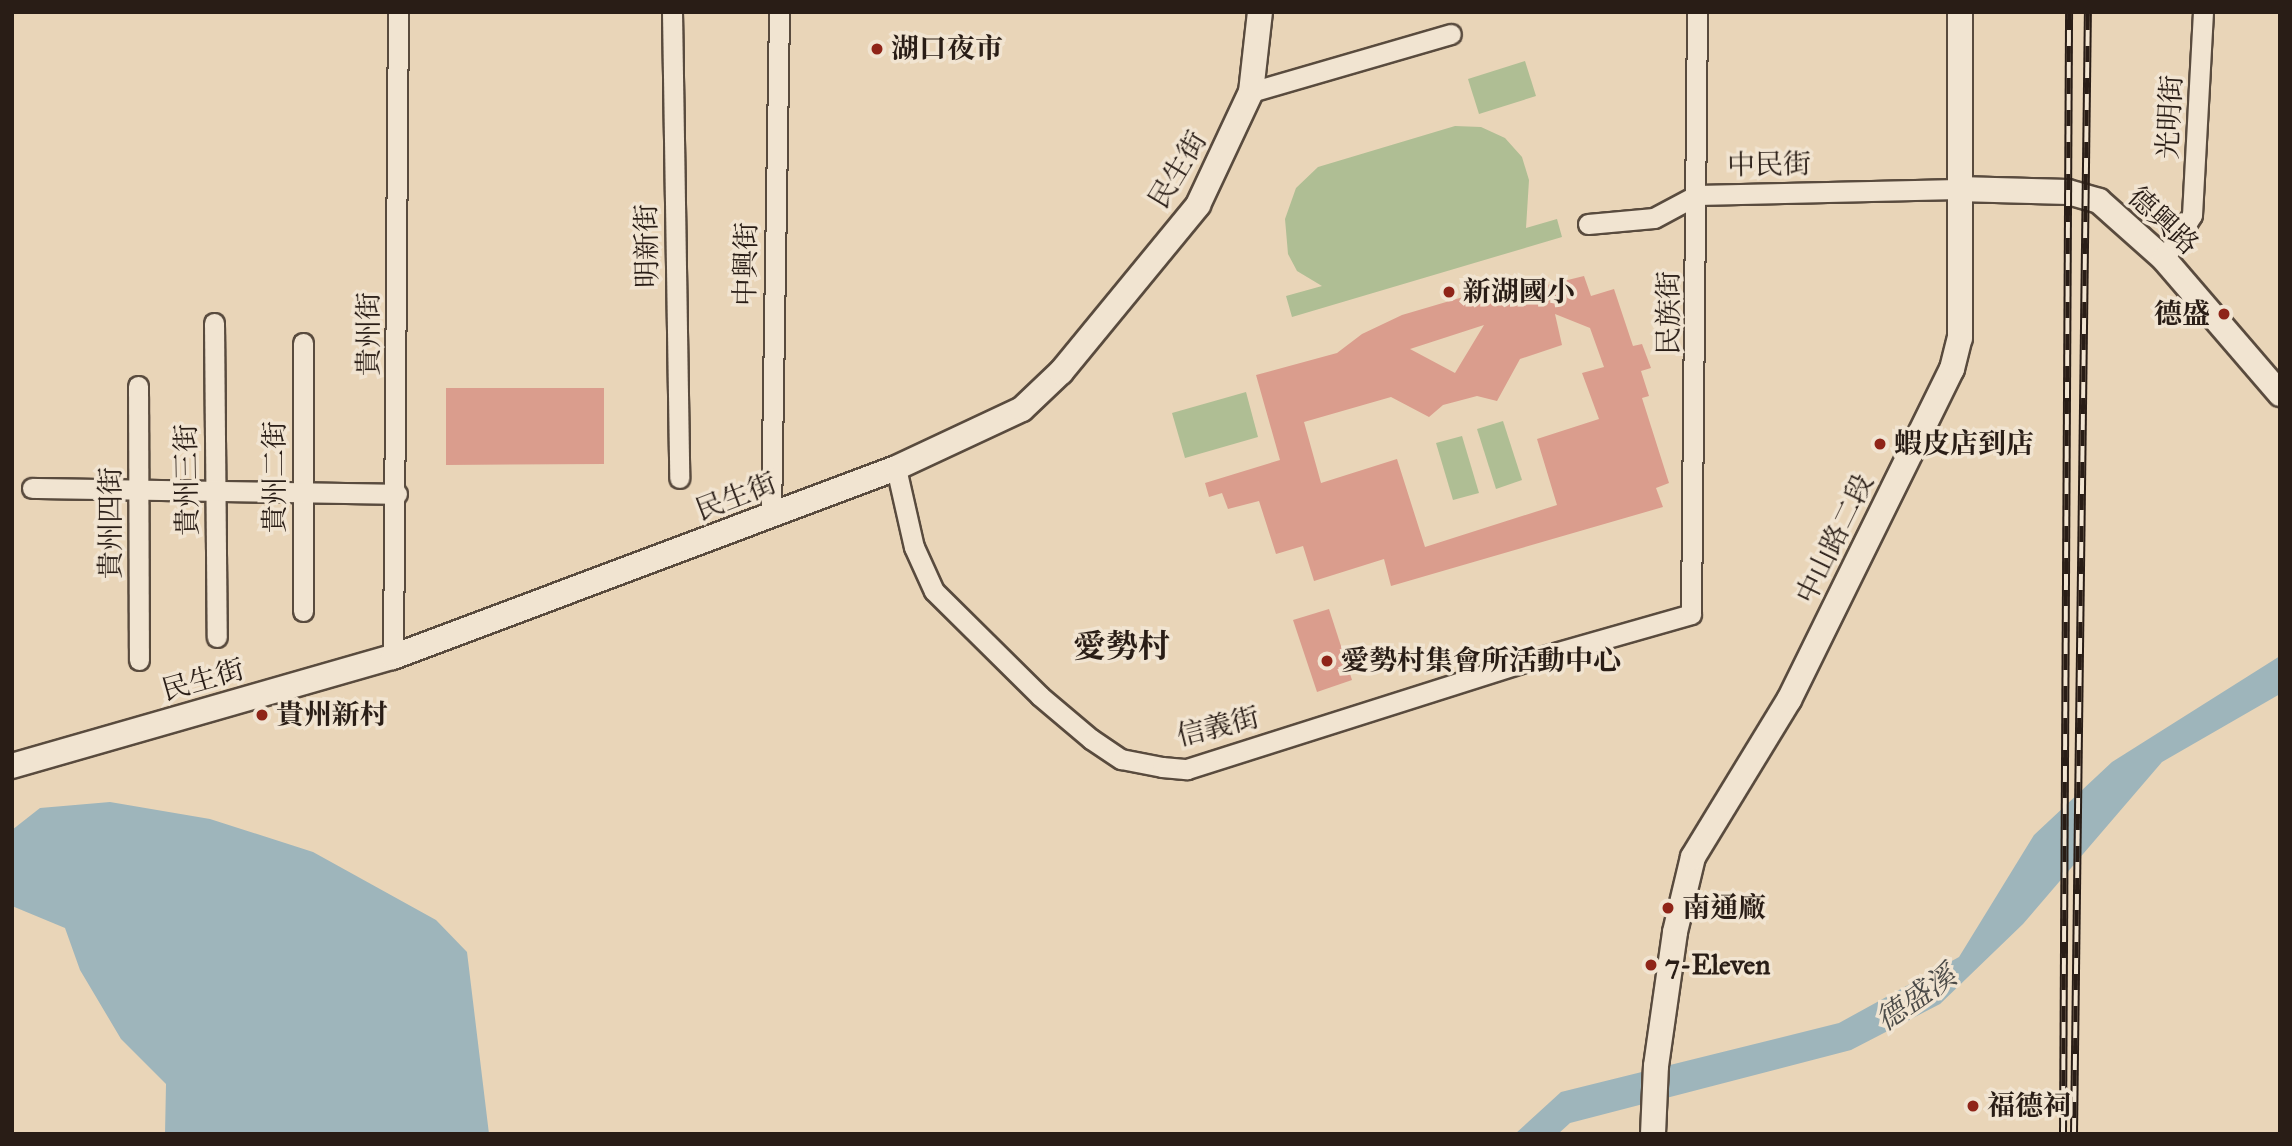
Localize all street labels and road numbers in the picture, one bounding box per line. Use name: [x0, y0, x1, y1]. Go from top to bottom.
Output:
street label: 光明街: [2151, 74, 2189, 160]
street label: 民生街: [1142, 125, 1214, 215]
street label: 中民街: [1727, 147, 1811, 183]
street label: 德興路: [2121, 180, 2205, 262]
street label: 明新街: [629, 204, 665, 288]
street label: 中興街: [728, 222, 764, 306]
street label: 民族街: [1652, 271, 1686, 355]
street label: 貴州街: [352, 292, 386, 376]
street label: 貴州二街: [258, 421, 292, 533]
street label: 貴州三街: [169, 424, 205, 536]
street label: 民生街: [691, 466, 781, 528]
street label: 貴州四街: [94, 467, 128, 579]
street label: 中山路二段: [1789, 469, 1881, 609]
street label: 民生街: [158, 652, 248, 708]
street label: 信義街: [1173, 701, 1263, 753]

